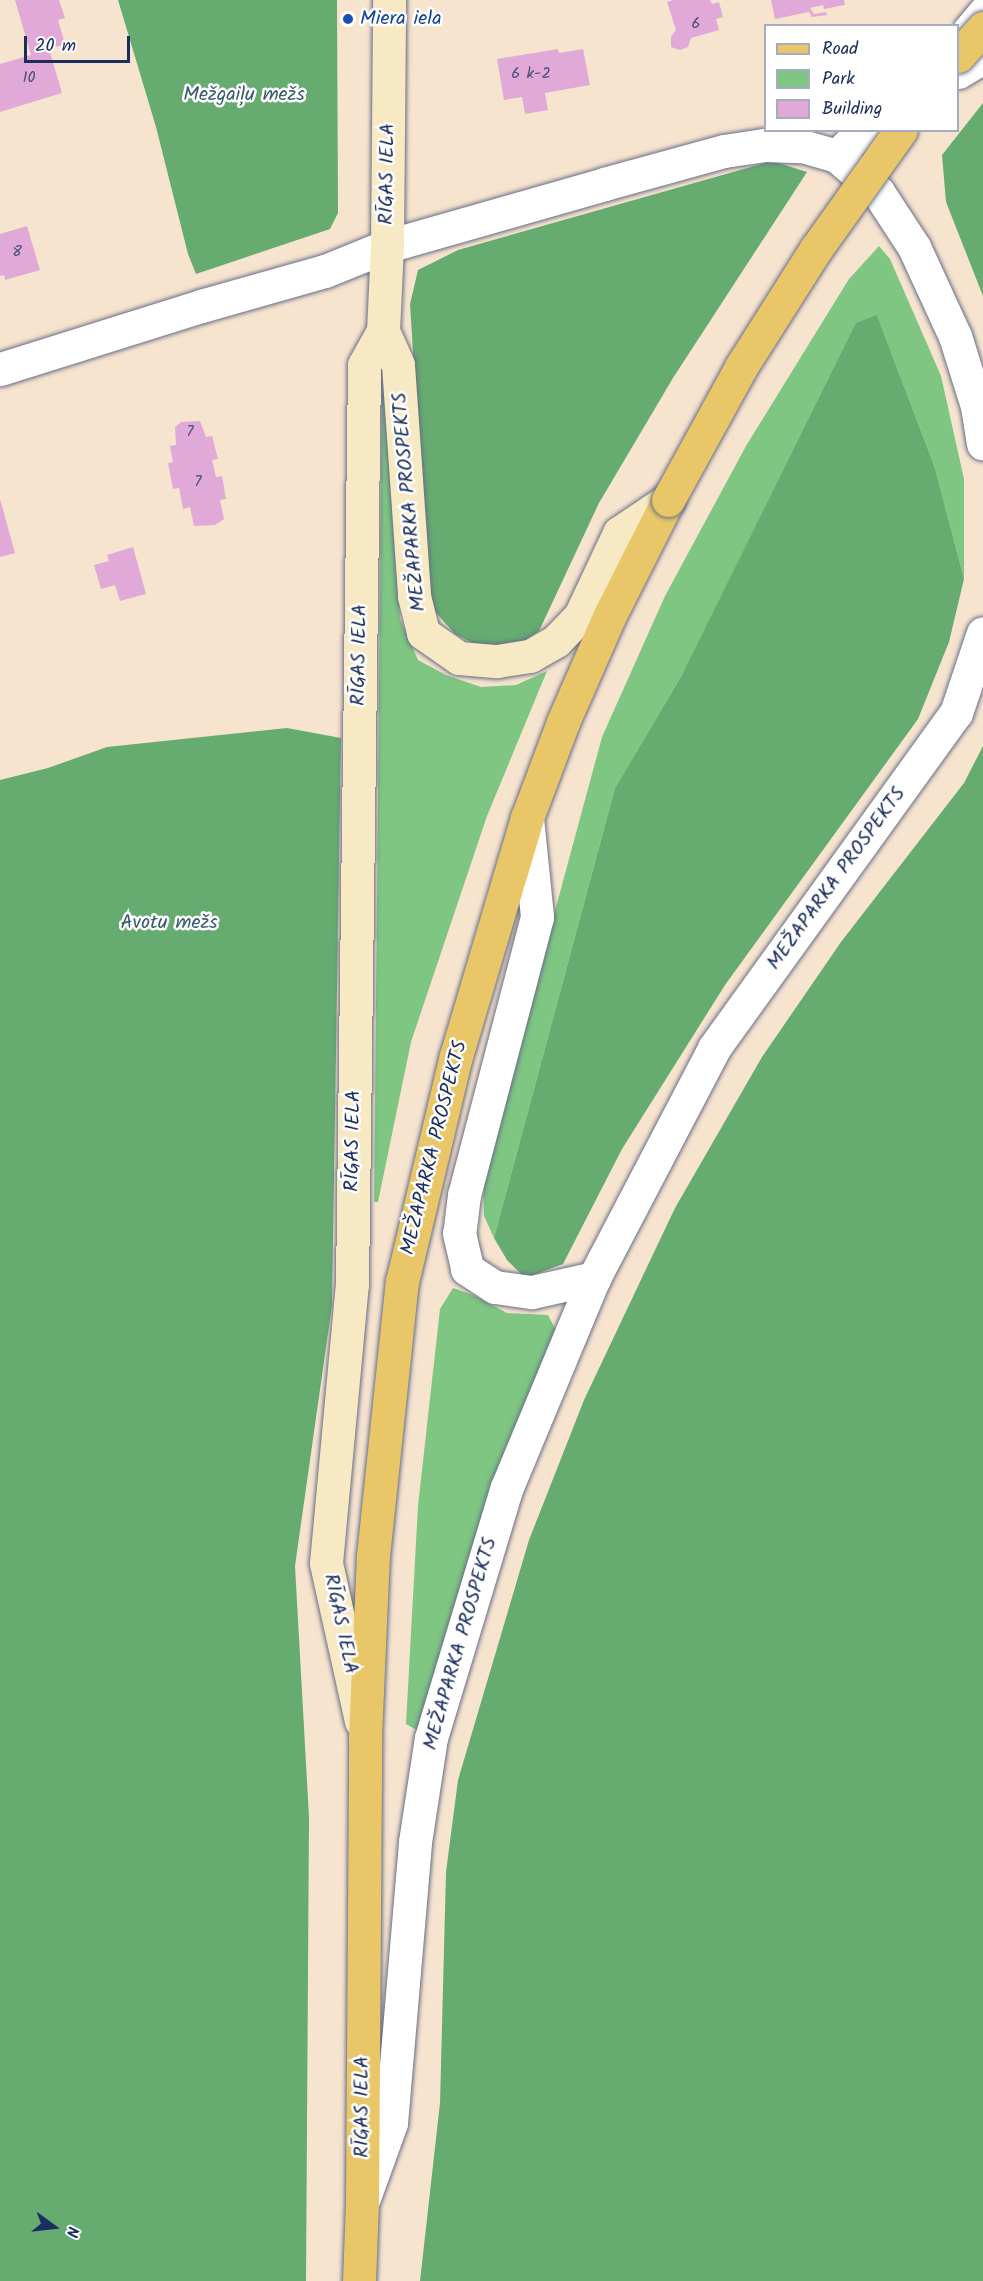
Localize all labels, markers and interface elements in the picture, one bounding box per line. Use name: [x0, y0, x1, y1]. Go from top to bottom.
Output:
place label: Miera iela: [360, 7, 442, 31]
marker: Miera iela: [341, 12, 355, 26]
house number: 6: [692, 14, 700, 34]
scale bar: [27, 24, 134, 62]
legend: [764, 24, 959, 132]
text: 20 m: [35, 32, 76, 61]
text: Road: [822, 35, 858, 64]
house number: 6 k-2: [511, 64, 551, 84]
text: Park: [822, 65, 855, 94]
house number: 10: [22, 68, 36, 88]
park label: Mežgaiļu mežs: [183, 83, 305, 107]
text: Building: [822, 95, 882, 124]
street label: RĪGAS IELA: [375, 123, 401, 225]
house number: 8: [12, 242, 22, 262]
street label: MEŽAPARKA PROSPEKTS: [388, 391, 432, 613]
house number: 7: [186, 422, 194, 442]
house number: 7: [194, 472, 202, 492]
street label: RĪGAS IELA: [347, 604, 373, 706]
street label: MEŽAPARKA PROSPEKTS: [763, 783, 911, 975]
park label: Avotu mežs: [120, 911, 218, 935]
street label: MEŽAPARKA PROSPEKTS: [397, 1038, 473, 1258]
street label: RĪGAS IELA: [341, 1090, 367, 1192]
street label: MEŽAPARKA PROSPEKTS: [419, 1535, 503, 1753]
street label: RĪGAS IELA: [318, 1572, 362, 1676]
street label: RĪGAS IELA: [351, 2056, 375, 2158]
north arrow: [24, 2197, 84, 2257]
text: N: [58, 2224, 85, 2240]

